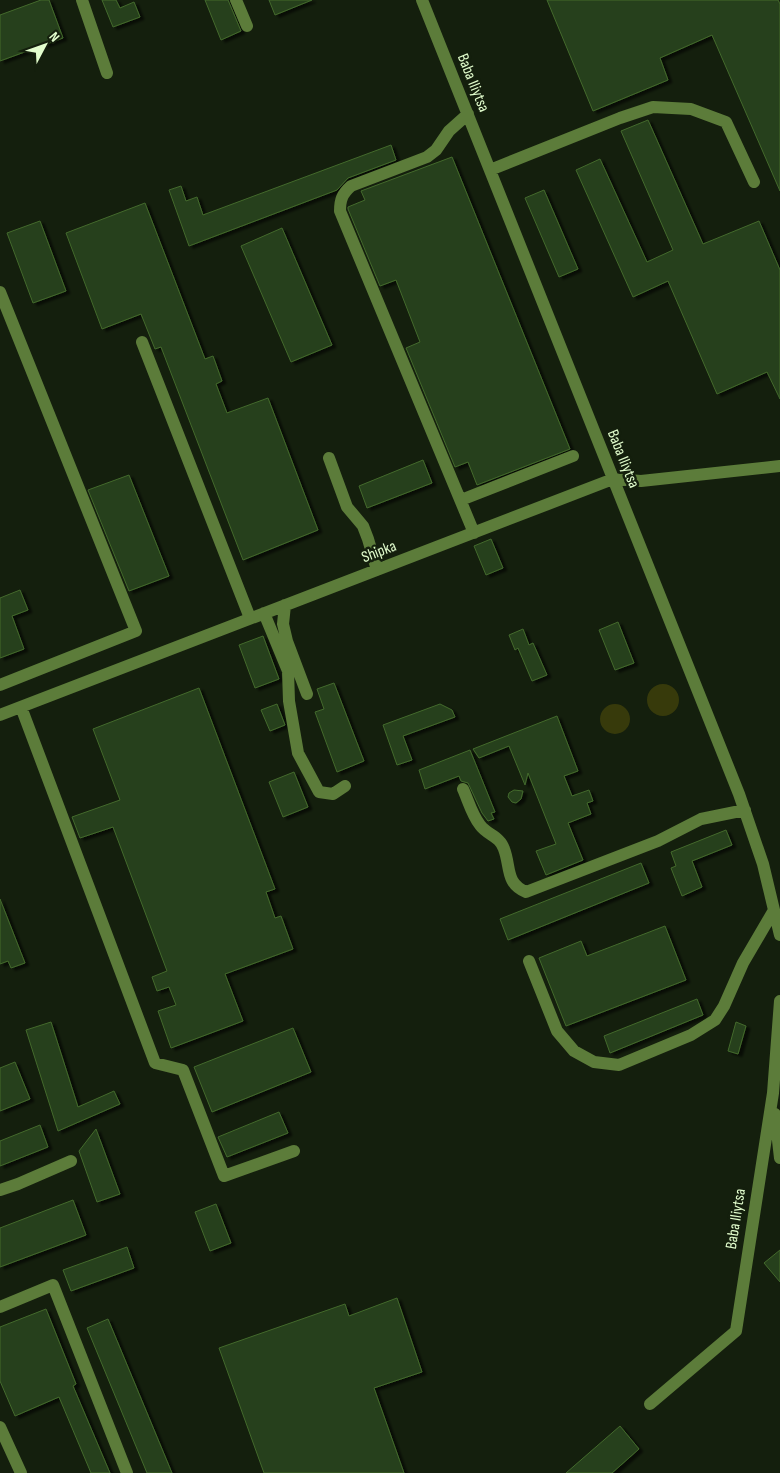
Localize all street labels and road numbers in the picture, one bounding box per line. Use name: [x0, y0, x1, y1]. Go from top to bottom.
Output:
street label: Baba Iliytsa: [453, 51, 493, 115]
street label: Baba Iliytsa: [603, 427, 643, 491]
street label: Shipka: [359, 537, 399, 567]
street label: Baba Iliytsa: [722, 1187, 750, 1251]

